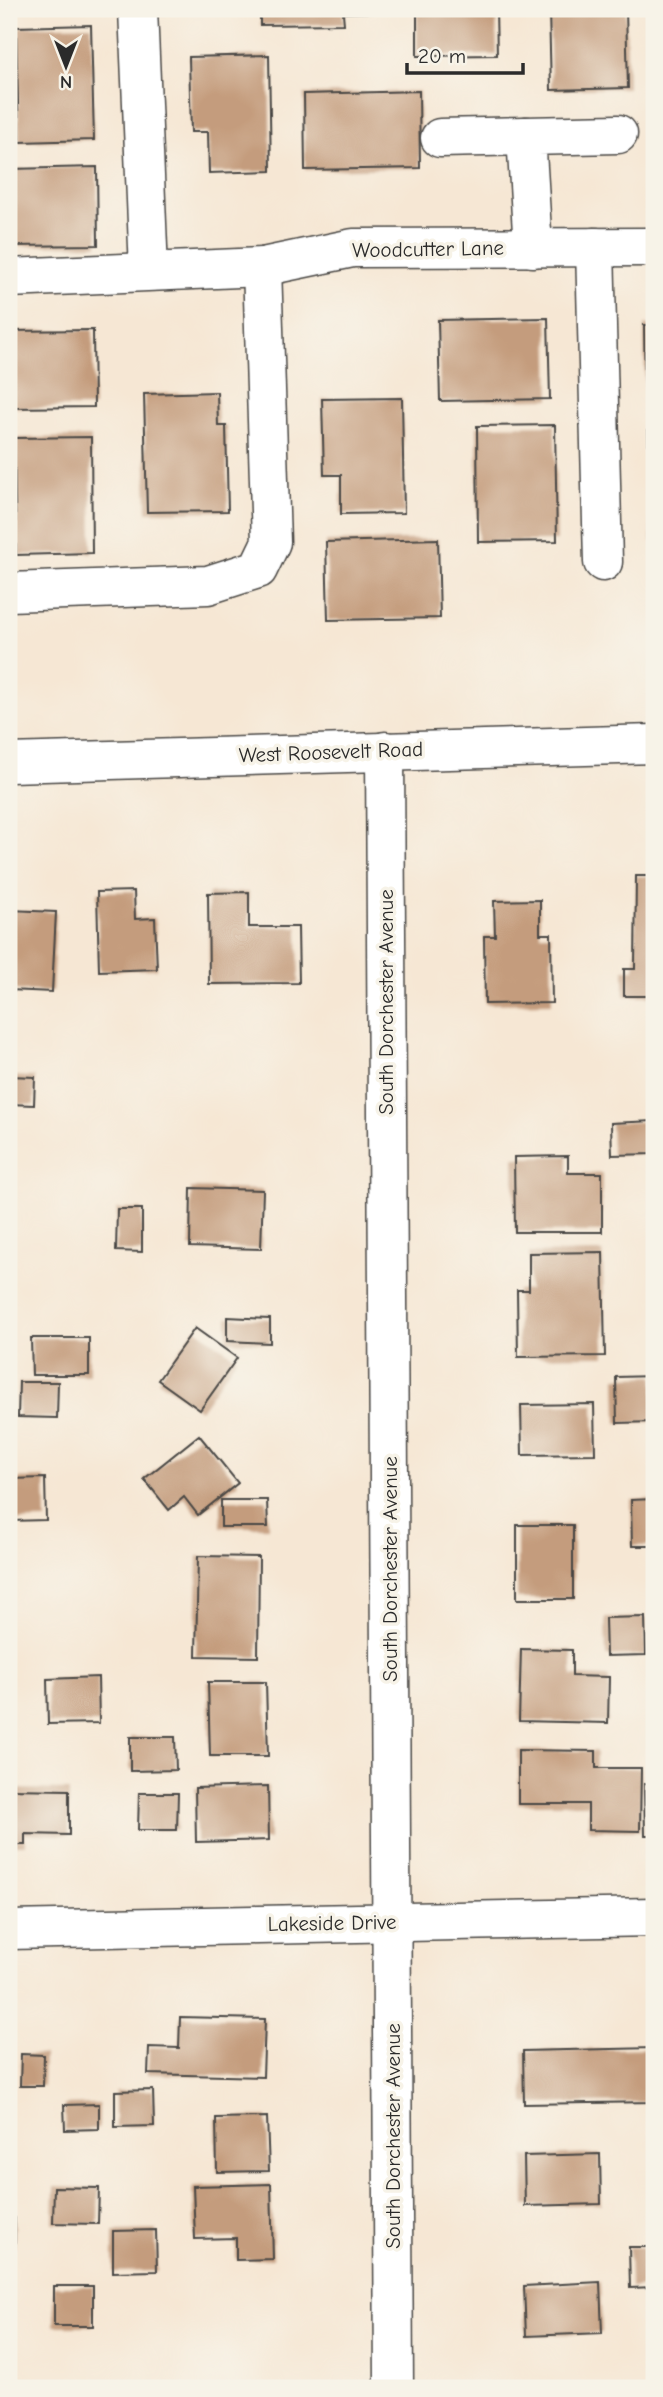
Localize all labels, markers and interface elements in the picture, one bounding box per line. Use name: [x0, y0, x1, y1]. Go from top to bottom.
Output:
north arrow: [32, 32, 102, 102]
scale bar: [407, 32, 523, 76]
text: 20 m: [418, 44, 466, 68]
text: N: [60, 71, 72, 93]
street label: Woodcutter Lane: [352, 236, 504, 262]
street label: West Roosevelt Road: [238, 737, 424, 767]
street label: South Dorchester Avenue: [374, 889, 398, 1115]
street label: South Dorchester Avenue: [378, 1456, 402, 1682]
street label: Lakeside Drive: [268, 1910, 396, 1936]
street label: South Dorchester Avenue: [381, 2023, 405, 2249]

